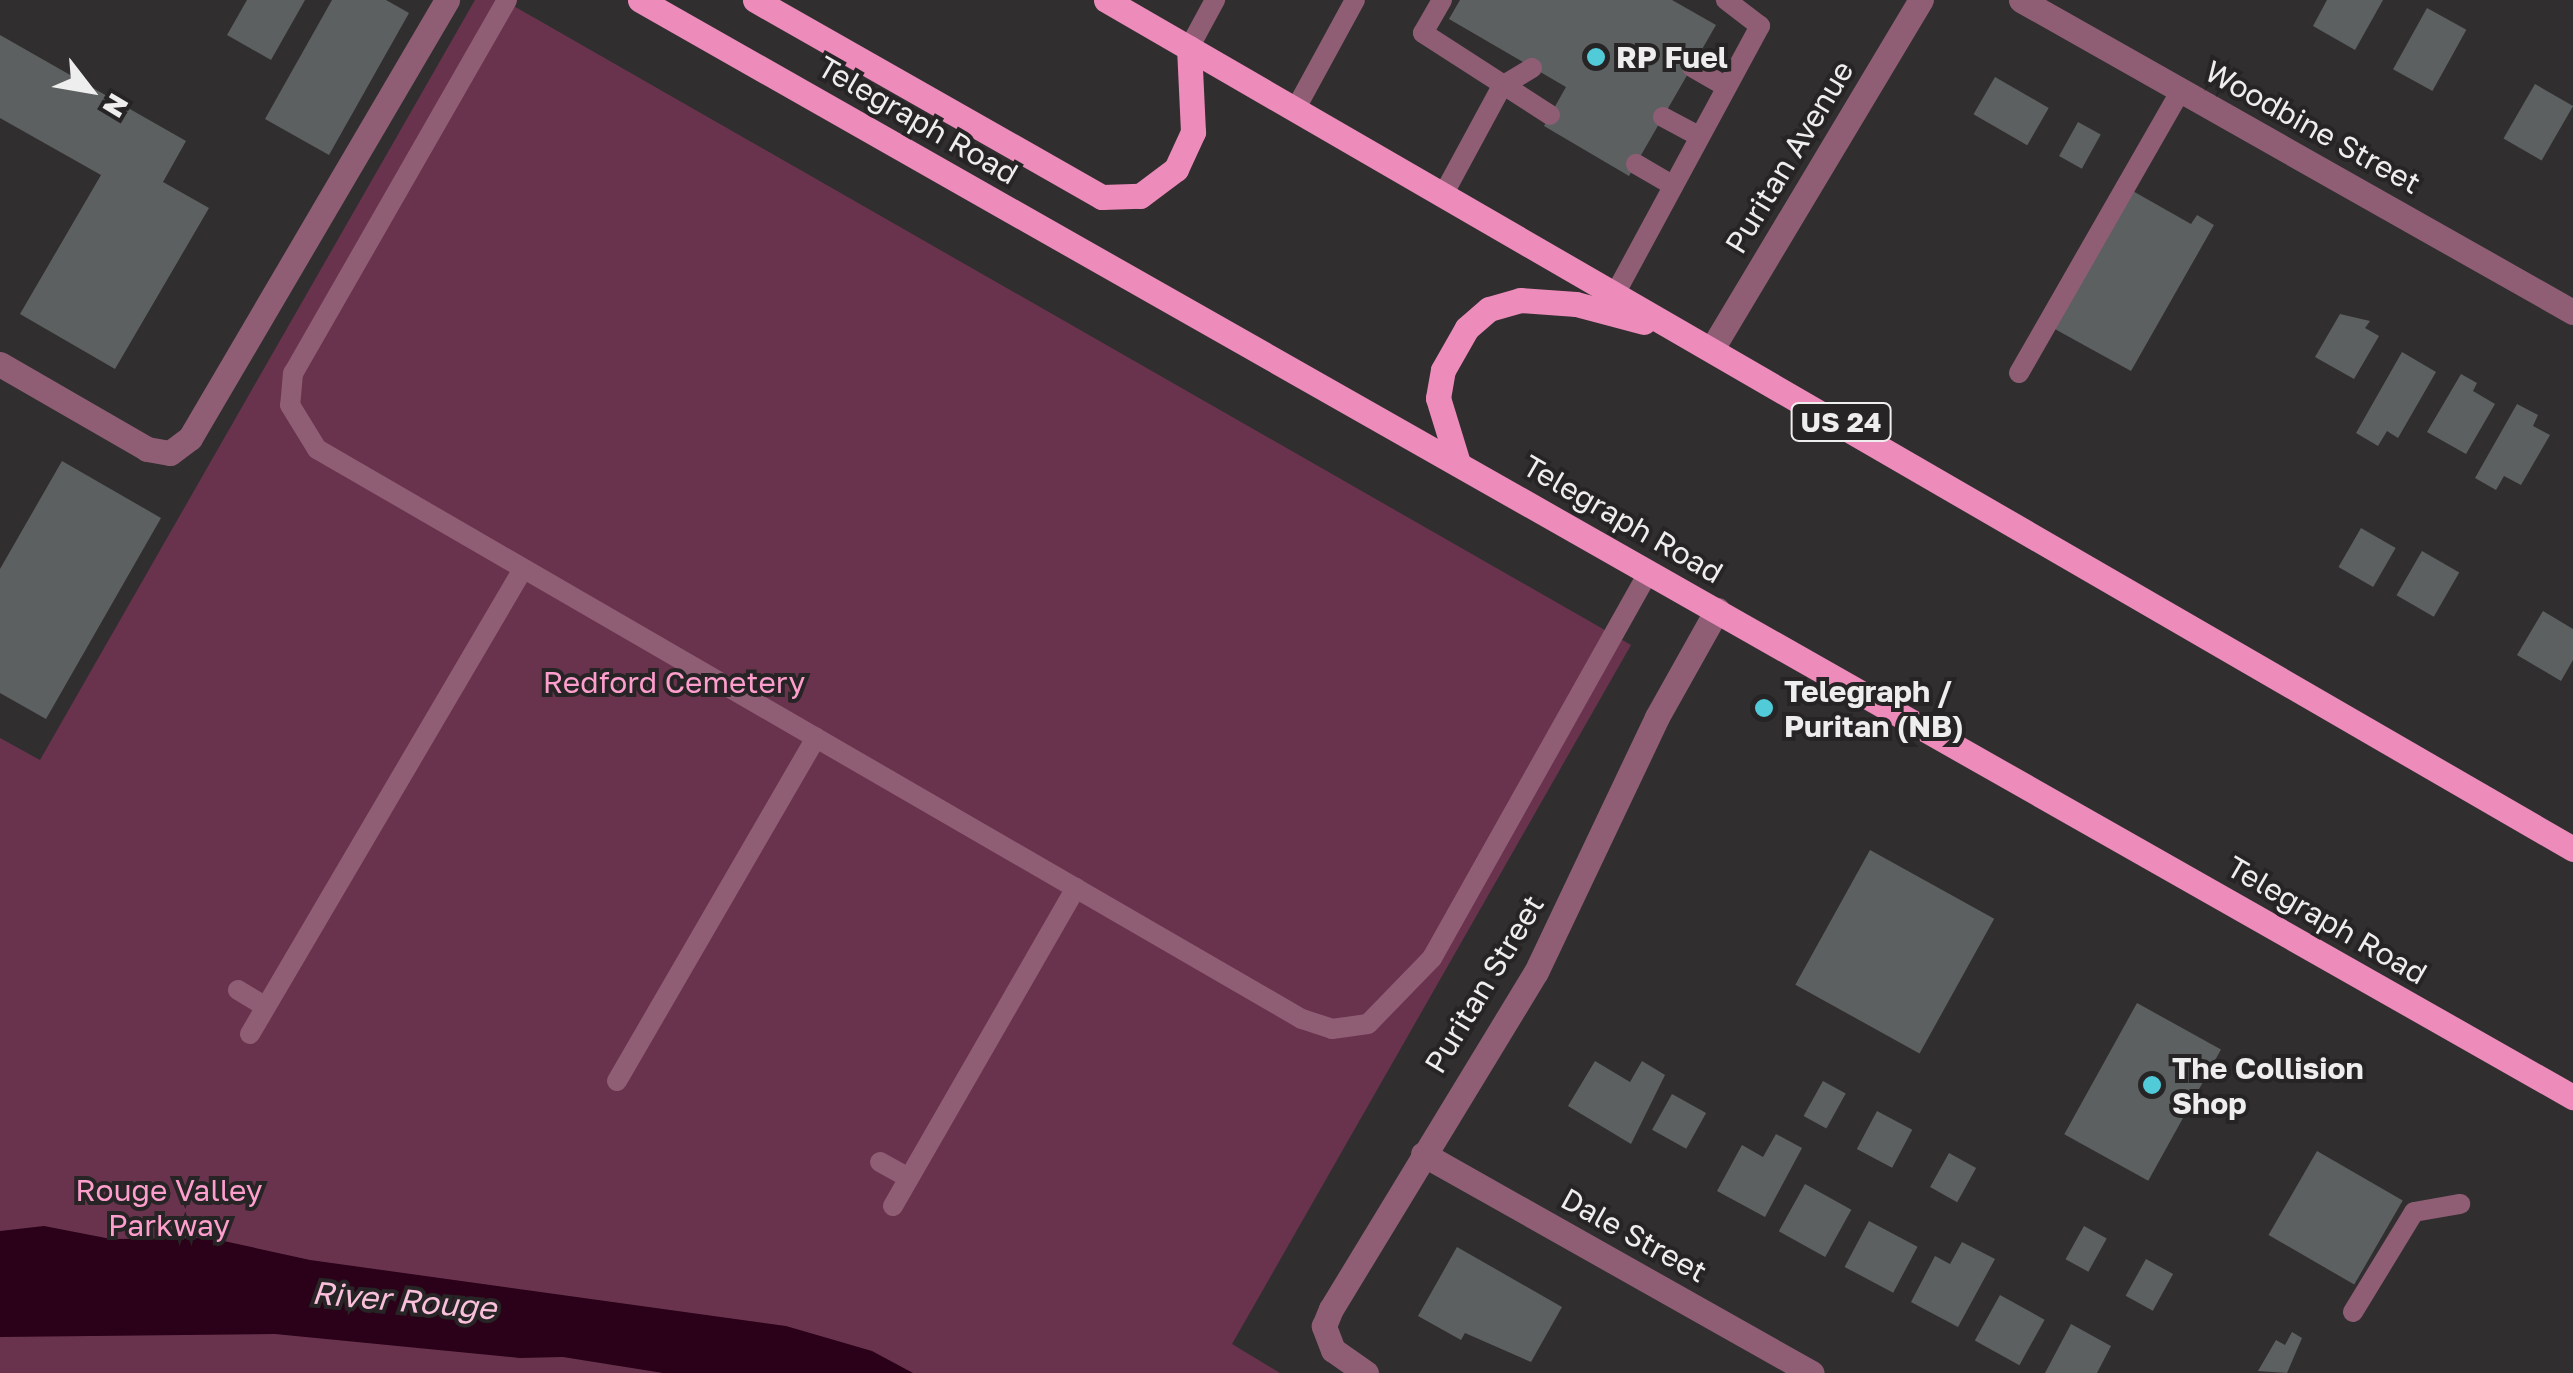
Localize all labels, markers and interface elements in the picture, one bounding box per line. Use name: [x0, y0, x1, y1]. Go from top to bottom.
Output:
place label: RP Fuel: [1616, 39, 1728, 75]
north arrow: [40, 40, 140, 140]
marker: RP Fuel: [1585, 46, 1607, 68]
street label: Telegraph Road: [812, 48, 1024, 192]
street label: Woodbine Street: [2199, 53, 2427, 201]
street label: Puritan Avenue: [1717, 54, 1861, 260]
text: N: [97, 88, 136, 123]
road number: US 24: [1788, 399, 1894, 445]
street label: Telegraph Road: [1517, 447, 1729, 591]
park label: Redford Cemetery: [543, 664, 805, 700]
place label: Telegraph / Puritan (NB): [1784, 673, 1964, 744]
marker: Telegraph / Puritan (NB): [1753, 697, 1775, 719]
street label: Telegraph Road: [2221, 848, 2433, 992]
street label: Puritan Street: [1417, 888, 1551, 1080]
place label: The Collision Shop: [2172, 1050, 2364, 1120]
marker: The Collision Shop: [2141, 1074, 2163, 1096]
park label: Rouge Valley Parkway: [75, 1172, 263, 1242]
street label: Dale Street: [1555, 1180, 1713, 1290]
water label: River Rouge: [310, 1273, 498, 1327]

